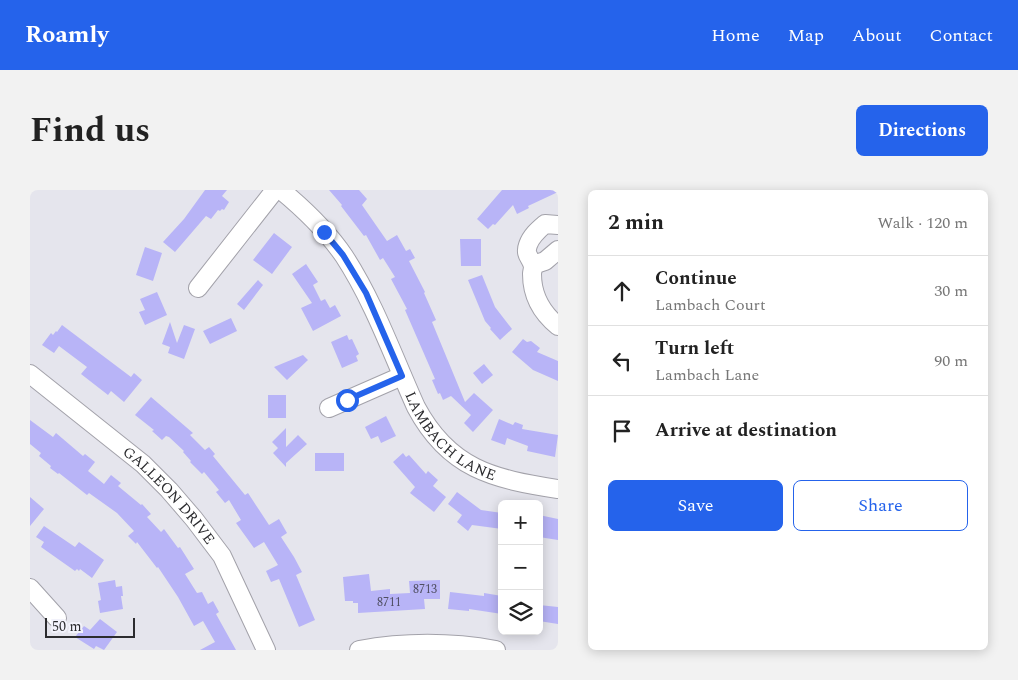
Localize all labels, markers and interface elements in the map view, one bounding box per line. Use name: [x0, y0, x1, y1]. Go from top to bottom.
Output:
text: Roamly: [25, 17, 109, 53]
text: Home: [711, 22, 760, 49]
text: Map: [788, 22, 824, 49]
text: About: [852, 22, 902, 49]
text: Contact: [930, 22, 993, 49]
text: Find us: [30, 104, 150, 157]
button: Directions: [856, 105, 988, 156]
text: 2 min: [608, 207, 664, 239]
text: Walk · 120 m: [877, 211, 968, 235]
route end: [313, 221, 336, 244]
text: Continue: [655, 264, 737, 293]
icon: ahead: [608, 277, 636, 305]
text: 30 m: [934, 279, 968, 303]
text: Lambach Court: [655, 293, 766, 317]
text: Turn left: [655, 334, 734, 363]
icon: left: [608, 347, 636, 375]
text: 90 m: [934, 349, 968, 373]
text: Lambach Lane: [655, 363, 759, 387]
street label: LAMBACH LANE: [399, 388, 499, 487]
route start: [336, 389, 359, 412]
text: Arrive at destination: [655, 416, 837, 445]
icon: arrive: [608, 417, 636, 445]
street label: GALLEON DRIVE: [118, 441, 221, 549]
button: Save: [608, 480, 783, 531]
button: Share: [793, 480, 968, 531]
map controls: [498, 500, 543, 635]
button: +: [498, 500, 543, 545]
button: −: [498, 545, 543, 590]
house number: 8713: [413, 580, 437, 599]
button: layers: [498, 590, 543, 635]
house number: 8711: [377, 593, 401, 612]
scale bar: [45, 615, 135, 638]
text: 50 m: [52, 616, 82, 637]

